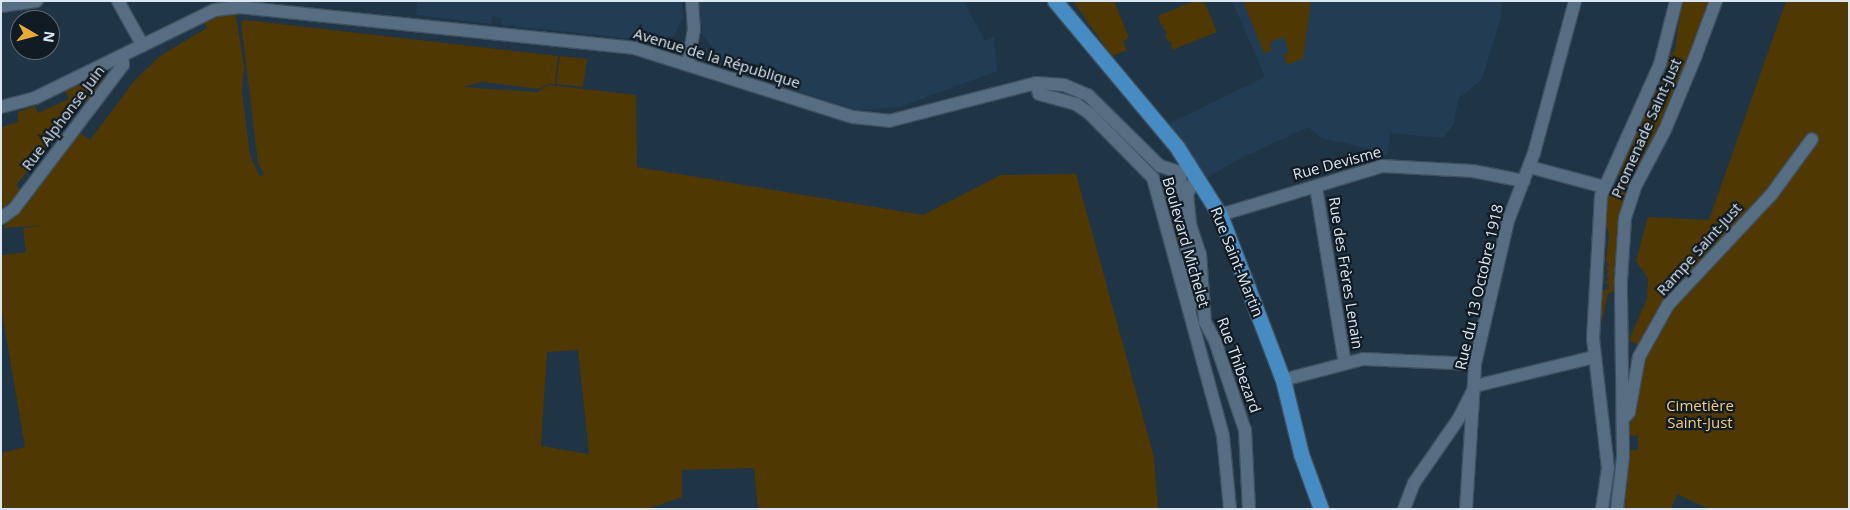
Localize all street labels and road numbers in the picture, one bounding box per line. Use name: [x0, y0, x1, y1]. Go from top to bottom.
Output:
street label: Avenue de la République: [632, 24, 802, 92]
street label: Promenade Saint-Just: [1607, 55, 1685, 201]
street label: Rue Alphonse Juin: [18, 62, 108, 174]
street label: Rue Devisme: [1291, 143, 1383, 183]
street label: Boulevard Michelet: [1159, 175, 1213, 309]
street label: Rue des Frères Lenain: [1325, 195, 1367, 351]
street label: Rampe Saint-Just: [1653, 199, 1745, 299]
street label: Rue du 13 Octobre 1918: [1451, 203, 1507, 371]
street label: Rue Saint-Martin: [1207, 204, 1267, 320]
street label: Rue Thibezard: [1213, 315, 1265, 415]

